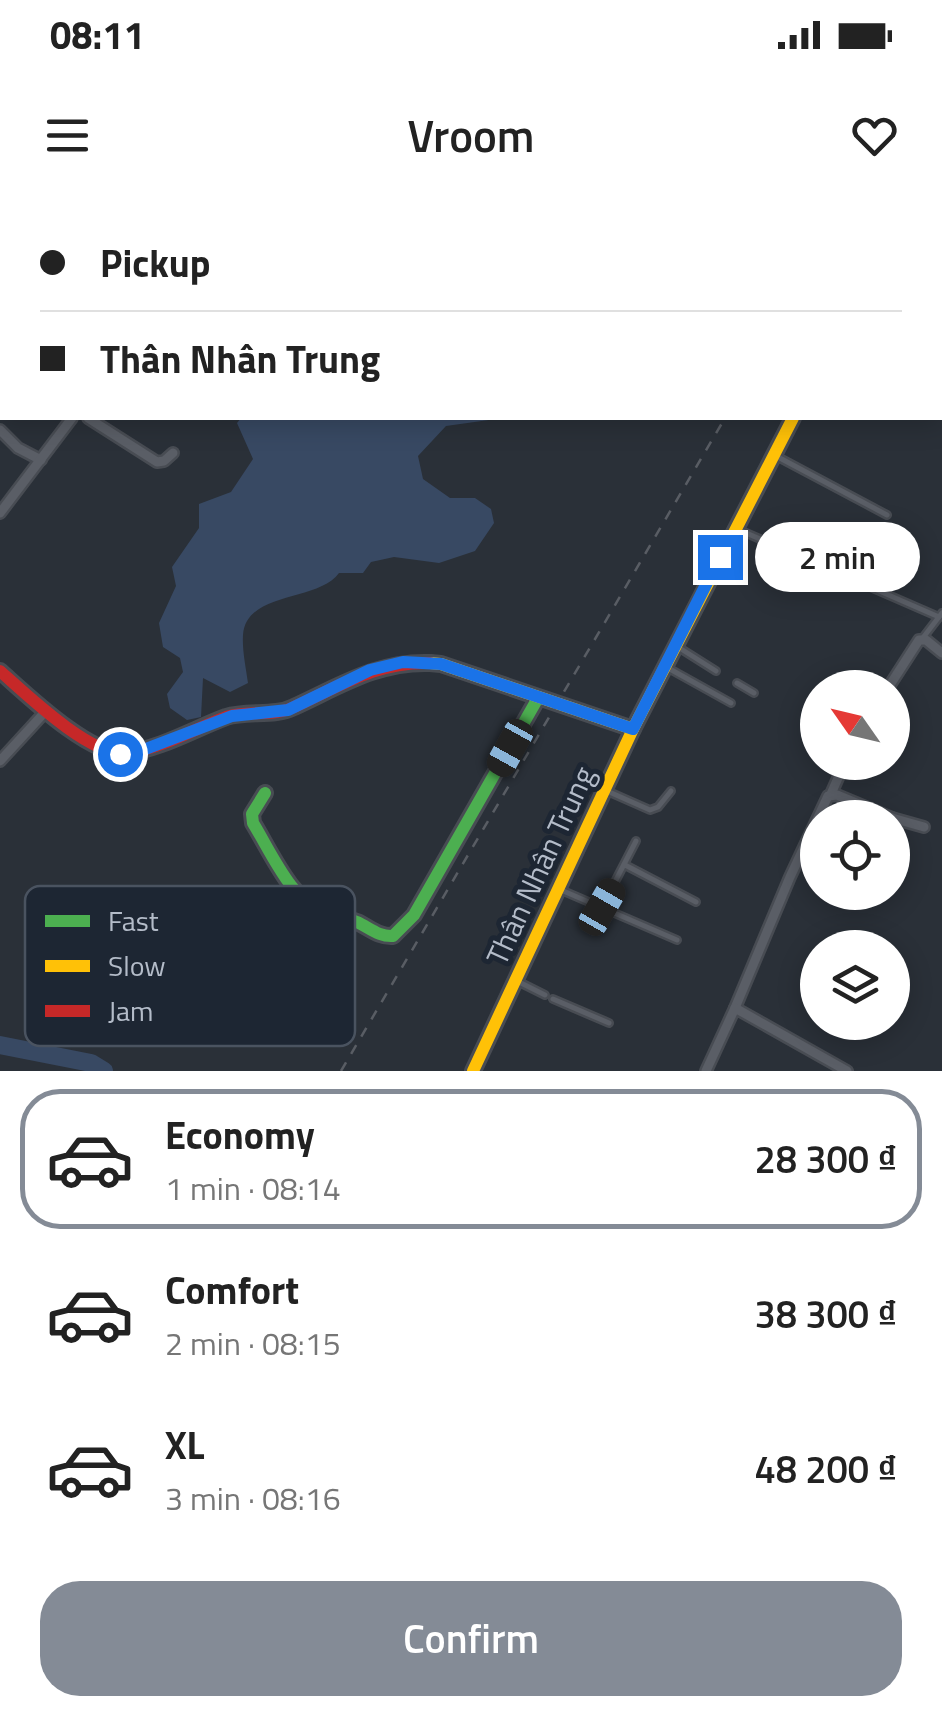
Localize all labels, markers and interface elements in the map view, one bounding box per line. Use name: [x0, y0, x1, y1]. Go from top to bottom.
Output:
text: 08:11: [50, 6, 145, 64]
text: Vroom: [407, 101, 535, 169]
icon: menu: [40, 108, 95, 163]
icon: heart: [847, 108, 902, 163]
text: Pickup: [100, 234, 210, 292]
text: Thân Nhân Trung: [100, 330, 380, 388]
callout: 2 min: [755, 522, 920, 592]
text: 2 min: [799, 533, 876, 581]
route end: [698, 535, 743, 580]
north arrow: [800, 670, 910, 780]
map controls: [800, 670, 910, 1040]
car: [482, 714, 538, 782]
route start: [98, 732, 143, 777]
street label: Thân Nhân Trung: [474, 759, 606, 973]
button: locate: [800, 800, 910, 910]
car: [574, 874, 630, 940]
legend: [25, 886, 355, 1046]
text: Fast: [108, 899, 159, 942]
button: layers: [800, 930, 910, 1040]
text: Slow: [108, 944, 166, 987]
text: Jam: [108, 989, 154, 1032]
text: Economy: [165, 1106, 315, 1164]
icon: car: [45, 1114, 135, 1204]
text: 28 300 ₫: [754, 1130, 897, 1188]
text: 1 min · 08:14: [165, 1164, 341, 1212]
text: Comfort: [165, 1261, 299, 1319]
icon: car: [45, 1269, 135, 1359]
text: 38 300 ₫: [754, 1285, 897, 1343]
text: 2 min · 08:15: [165, 1319, 341, 1367]
text: XL: [165, 1416, 205, 1474]
icon: car: [45, 1424, 135, 1514]
text: 48 200 ₫: [754, 1440, 897, 1498]
text: 3 min · 08:16: [165, 1474, 341, 1522]
button: Confirm: [40, 1581, 902, 1696]

